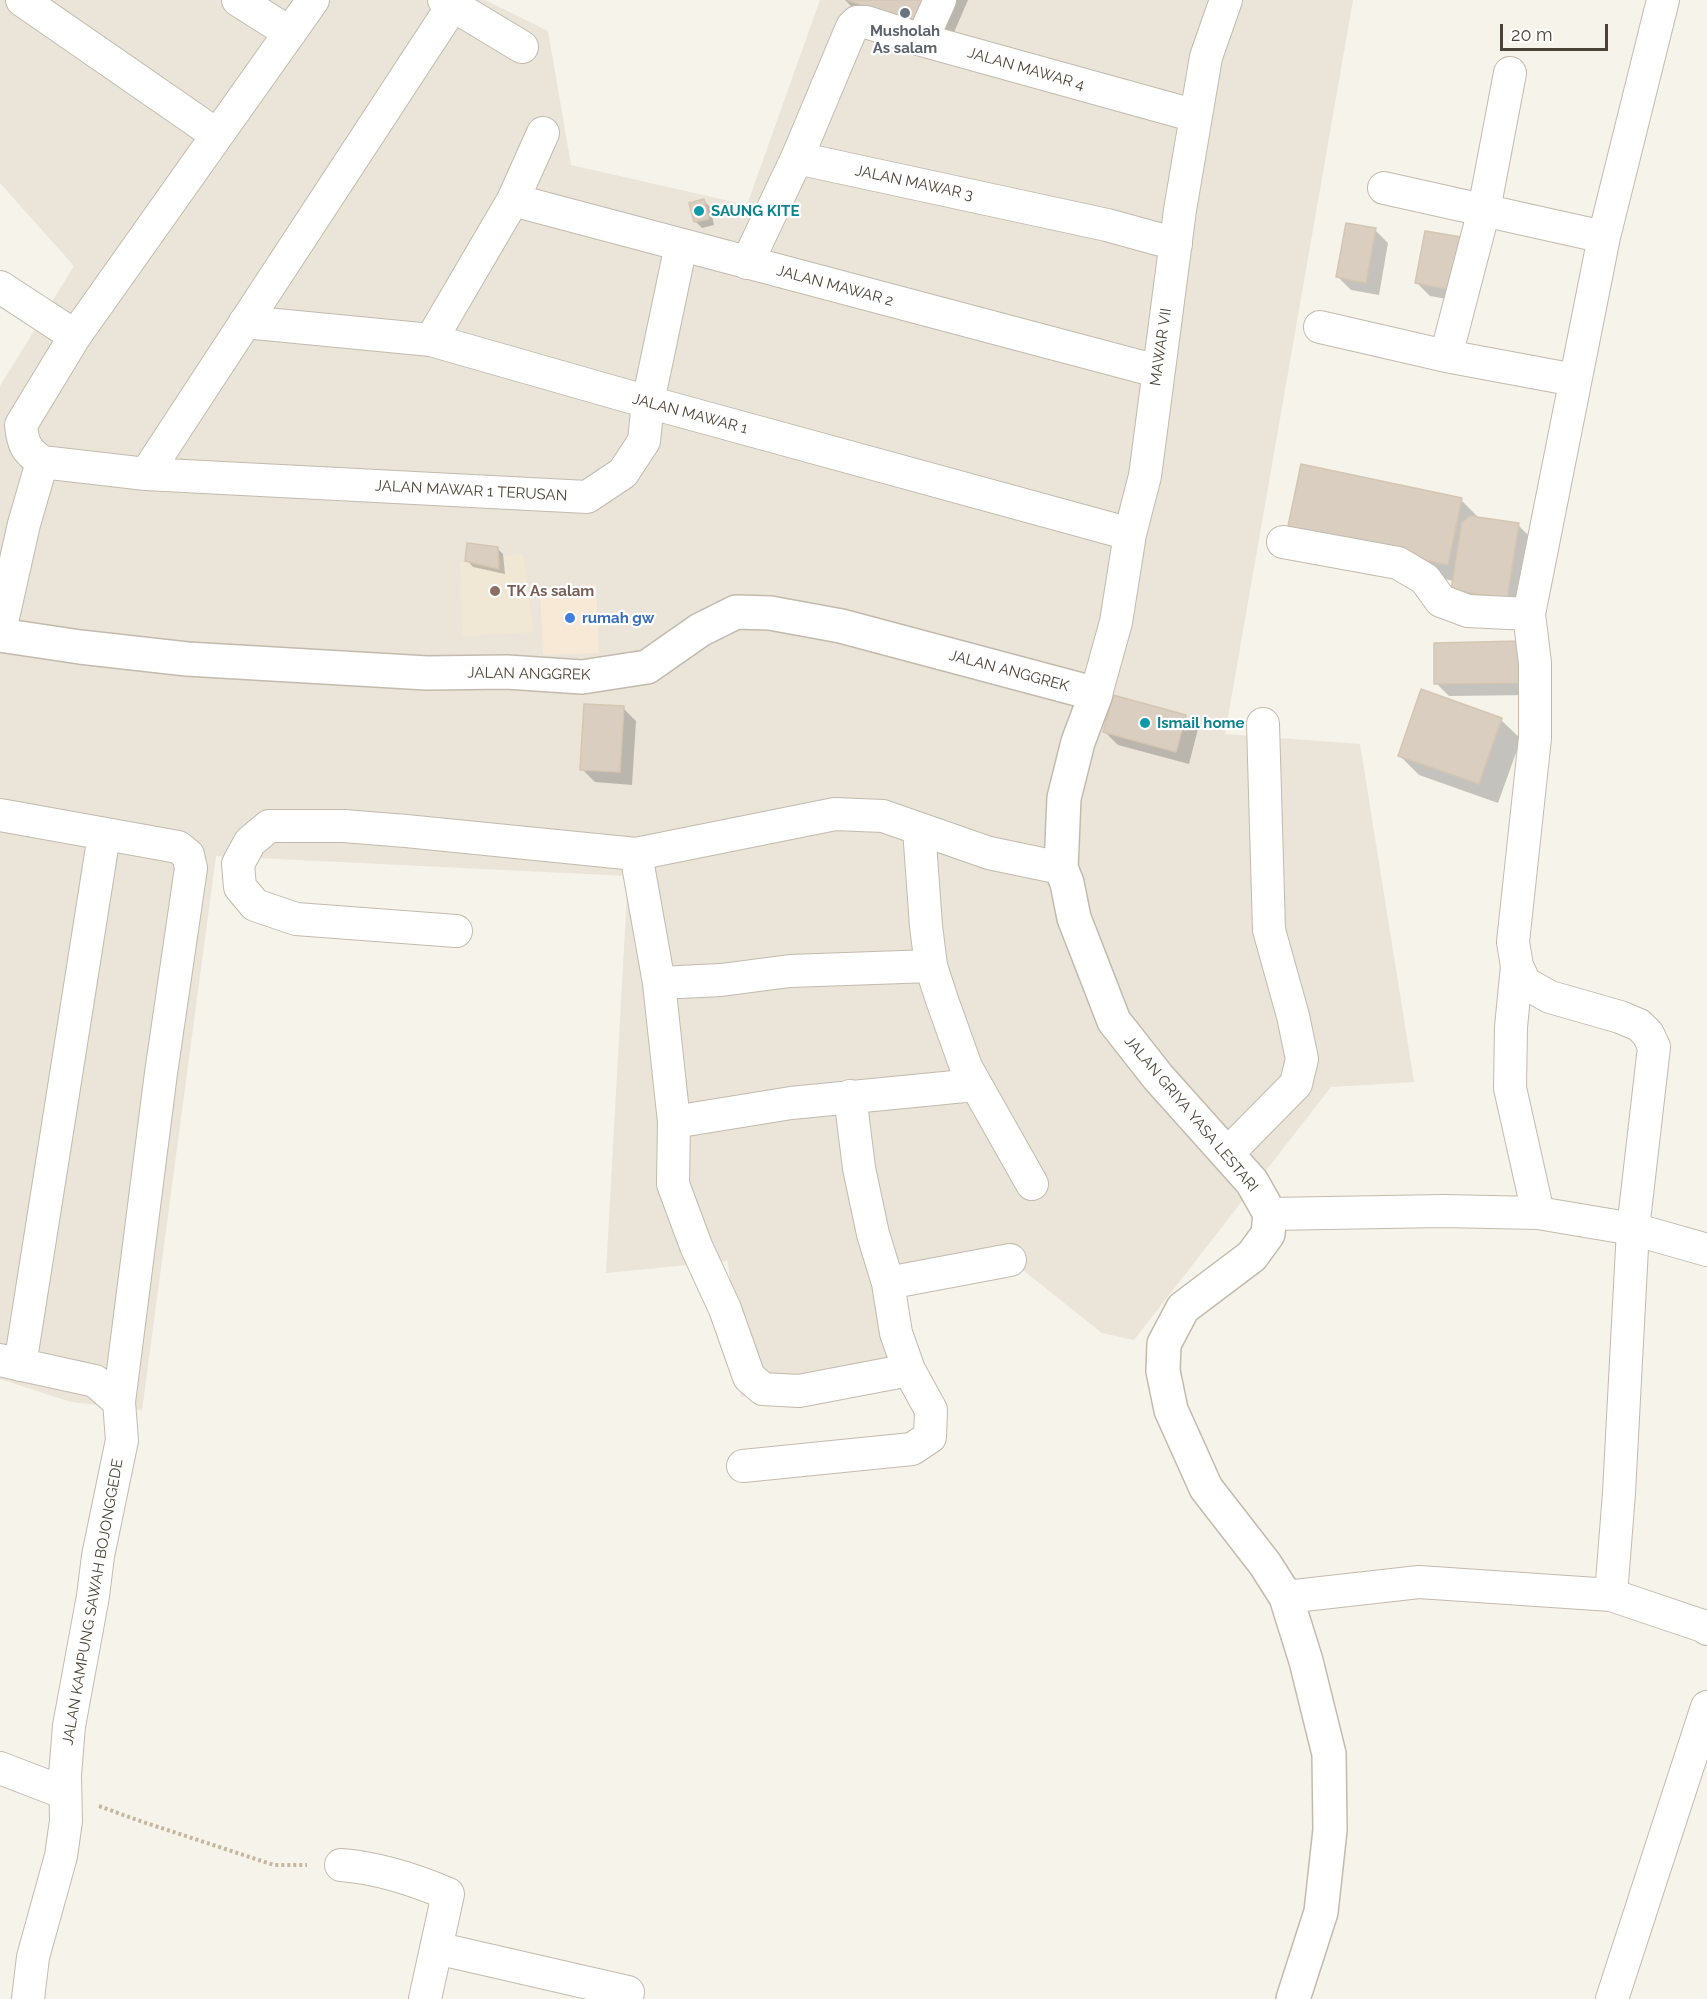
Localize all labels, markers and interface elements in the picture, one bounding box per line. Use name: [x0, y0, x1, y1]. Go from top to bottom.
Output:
marker: Musholah As salam: [898, 6, 912, 20]
scale bar: [1503, 12, 1611, 50]
place label: Musholah As salam: [870, 22, 940, 57]
text: 20 m: [1511, 24, 1553, 45]
street label: JALAN MAWAR 4: [966, 44, 1086, 94]
street label: JALAN MAWAR 3: [853, 162, 975, 204]
place label: SAUNG KITE: [711, 202, 799, 220]
marker: SAUNG KITE: [692, 204, 706, 218]
street label: JALAN MAWAR 2: [775, 262, 895, 310]
street label: MAWAR VII: [1147, 307, 1175, 387]
street label: JALAN MAWAR 1: [630, 390, 750, 438]
street label: JALAN MAWAR 1 TERUSAN: [374, 477, 568, 505]
place label: TK As salam: [507, 582, 594, 600]
marker: TK As salam: [488, 584, 502, 598]
place label: rumah gw: [582, 609, 654, 627]
marker: rumah gw: [563, 611, 577, 625]
street label: JALAN ANGGREK: [947, 646, 1071, 696]
street label: JALAN ANGGREK: [467, 664, 591, 684]
place label: Ismail home: [1157, 714, 1244, 732]
marker: Ismail home: [1138, 716, 1152, 730]
street label: JALAN GRIYA YASA LESTARI: [1120, 1032, 1262, 1196]
street label: JALAN KAMPUNG SAWAH BOJONGGEDE: [59, 1457, 127, 1747]

